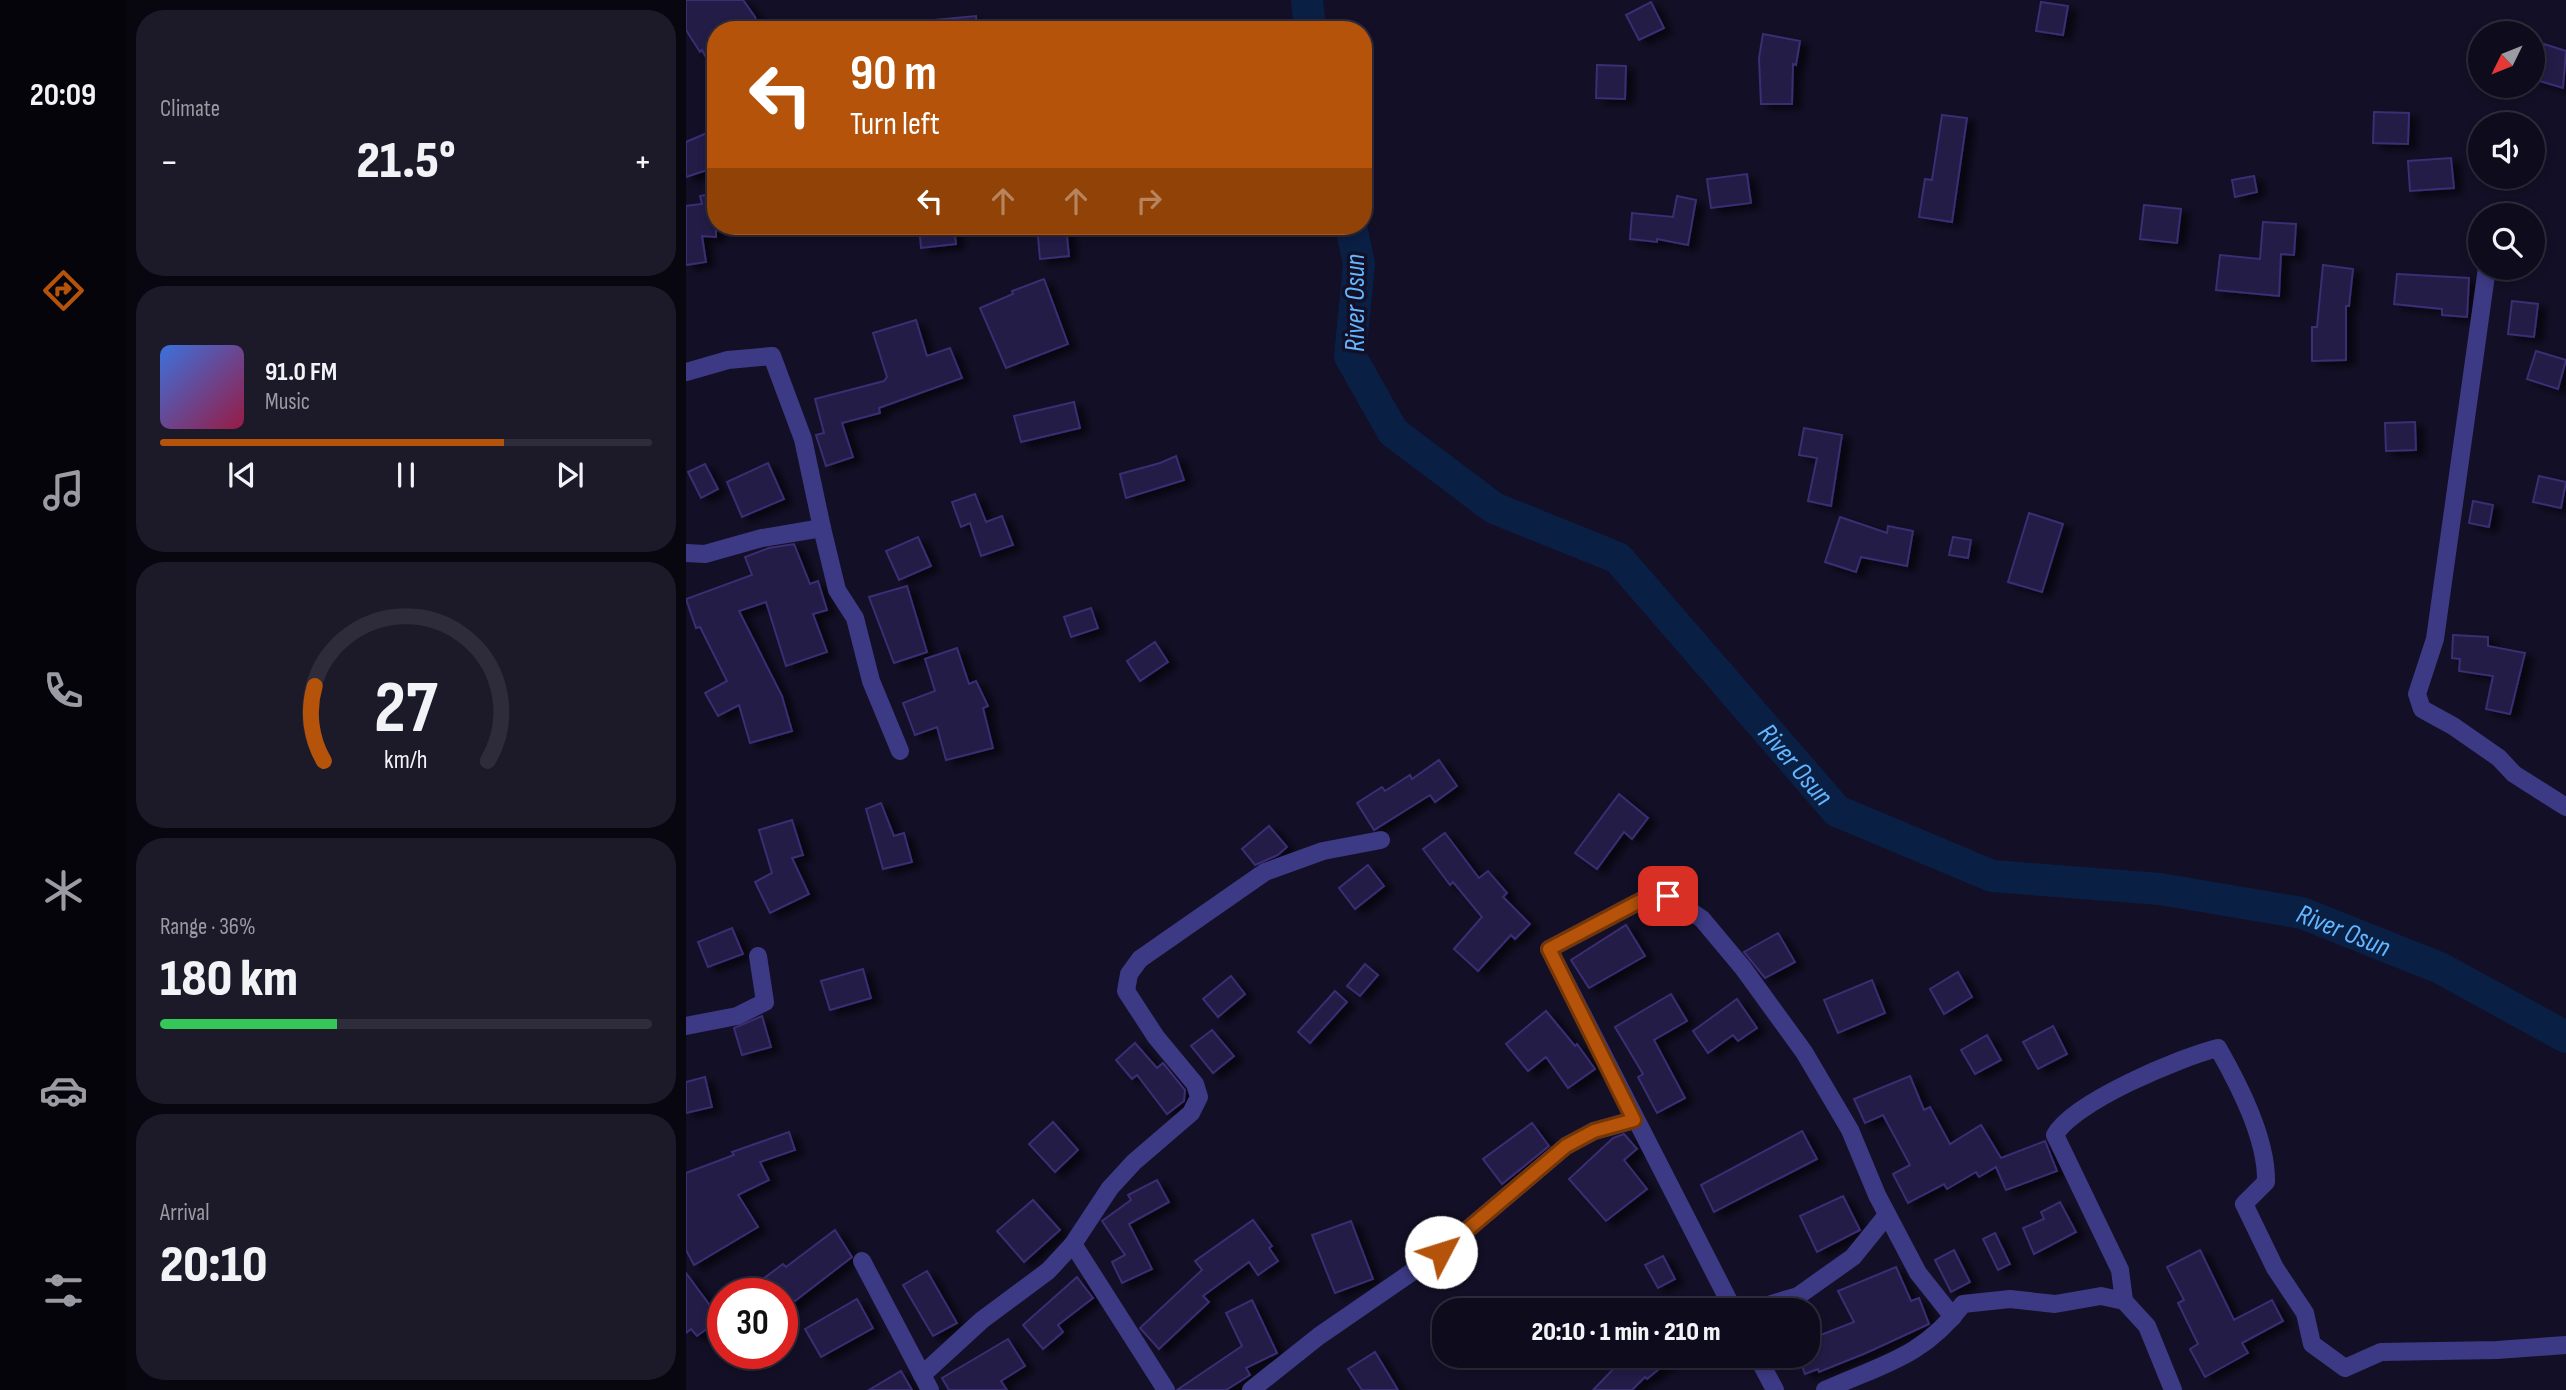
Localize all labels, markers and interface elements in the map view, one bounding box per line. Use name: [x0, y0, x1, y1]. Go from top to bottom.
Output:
north arrow: [2468, 21, 2544, 98]
map controls: [2468, 21, 2545, 280]
text: 90 m: [850, 45, 937, 104]
icon: left: [735, 49, 826, 140]
text: 20:09: [30, 76, 96, 115]
text: Climate: [160, 95, 220, 123]
text: Turn left: [850, 105, 940, 144]
button: sound: [2468, 112, 2545, 189]
text: 21.5°: [356, 130, 456, 193]
text: −: [160, 140, 179, 185]
text: +: [633, 140, 652, 185]
icon: left: [911, 182, 949, 220]
icon: ahead: [984, 182, 1022, 220]
icon: ahead: [1057, 182, 1095, 220]
icon: right: [1130, 182, 1168, 220]
button: search: [2468, 203, 2545, 280]
water label: River Osun: [1339, 254, 1372, 352]
icon: directions: [39, 266, 88, 315]
text: 91.0 FM: [265, 357, 337, 388]
text: Music: [265, 388, 310, 416]
icon: previous: [223, 456, 261, 494]
icon: pause: [387, 456, 425, 494]
icon: next: [551, 456, 589, 494]
icon: music: [39, 466, 88, 515]
text: 27: [374, 665, 438, 753]
icon: phone: [39, 666, 88, 715]
water label: River Osun: [1751, 717, 1840, 813]
text: km/h: [384, 745, 428, 776]
icon: climate: [39, 866, 88, 915]
pin: [1638, 866, 1698, 926]
icon: arrive: [1649, 877, 1687, 915]
water label: River Osun: [2292, 898, 2395, 965]
text: Range · 36%: [160, 913, 256, 941]
text: 180 km: [160, 948, 298, 1011]
icon: car: [39, 1066, 88, 1115]
text: Arrival: [160, 1199, 209, 1227]
position arrow: [1404, 1215, 1478, 1289]
text: 20:10: [160, 1234, 267, 1297]
icon: filters: [39, 1266, 88, 1315]
speed limit sign: 30: [707, 1278, 798, 1369]
text: 20:10 · 1 min · 210 m: [1531, 1317, 1721, 1348]

